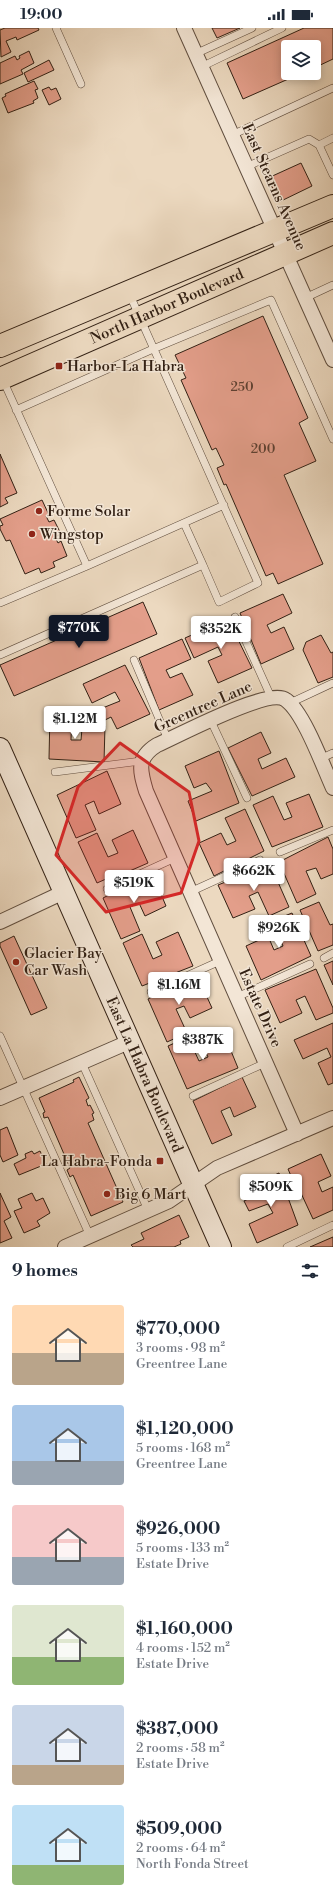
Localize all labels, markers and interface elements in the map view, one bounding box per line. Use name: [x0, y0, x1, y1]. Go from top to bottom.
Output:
text: 19:00: [20, 5, 62, 24]
map controls: [281, 40, 321, 80]
button: layers: [281, 40, 321, 80]
street label: East Stearns Avenue: [238, 121, 310, 253]
street label: North Harbor Boulevard: [87, 264, 247, 348]
place label: Harbor-La Habra: [67, 357, 185, 376]
marker: Harbor-La Habra: [54, 361, 64, 371]
house number: 250: [230, 379, 254, 395]
house number: 200: [251, 441, 276, 457]
place label: Forme Solar: [47, 502, 131, 521]
marker: Forme Solar: [34, 506, 44, 516]
place label: Wingstop: [39, 525, 104, 544]
marker: Wingstop: [27, 529, 37, 539]
pin: $770K: [51, 615, 107, 649]
pin: $352K: [193, 616, 249, 650]
text: $770K: [58, 620, 100, 636]
text: $352K: [200, 621, 242, 637]
street label: Greentree Lane: [151, 677, 255, 737]
pin: $1.12M: [42, 706, 108, 740]
text: $1.12M: [53, 711, 97, 727]
pin: $662K: [226, 858, 282, 892]
text: $662K: [233, 863, 275, 879]
pin: $519K: [106, 870, 162, 904]
text: $519K: [114, 875, 154, 891]
pin: $926K: [251, 915, 307, 949]
text: $926K: [258, 920, 300, 936]
place label: Glacier Bay Car Wash: [24, 944, 103, 980]
marker: Glacier Bay Car Wash: [11, 957, 21, 967]
street label: Estate Drive: [234, 966, 286, 1050]
pin: $1.16M: [146, 972, 212, 1006]
text: $1.16M: [157, 977, 201, 993]
street label: East La Habra Boulevard: [102, 994, 188, 1156]
pin: $387K: [175, 1027, 231, 1061]
text: $387K: [182, 1032, 224, 1048]
place label: La Habra-Fonda: [41, 1152, 152, 1171]
marker: La Habra-Fonda: [155, 1156, 165, 1166]
pin: $509K: [243, 1174, 299, 1208]
text: $509K: [249, 1179, 293, 1195]
place label: Big 6 Mart: [114, 1185, 187, 1204]
marker: Big 6 Mart: [102, 1189, 112, 1199]
text: 9 homes: [12, 1260, 78, 1282]
icon: filters: [299, 1260, 321, 1282]
text: $770,000: [136, 1318, 220, 1340]
icon: home: [44, 1321, 92, 1369]
text: 3 rooms · 98 m²: [136, 1340, 225, 1356]
text: Greentree Lane: [136, 1356, 227, 1372]
text: $1,120,000: [136, 1418, 234, 1440]
icon: home: [44, 1421, 92, 1469]
text: 5 rooms · 168 m²: [136, 1440, 230, 1456]
text: Greentree Lane: [136, 1456, 227, 1472]
text: $926,000: [136, 1518, 220, 1540]
icon: home: [44, 1521, 92, 1569]
text: 5 rooms · 133 m²: [136, 1540, 229, 1556]
text: Estate Drive: [136, 1556, 209, 1572]
text: $1,160,000: [136, 1618, 233, 1640]
icon: home: [44, 1621, 92, 1669]
text: 4 rooms · 152 m²: [136, 1640, 230, 1656]
text: Estate Drive: [136, 1656, 209, 1672]
text: $387,000: [136, 1718, 218, 1740]
icon: home: [44, 1721, 92, 1769]
text: 2 rooms · 58 m²: [136, 1740, 225, 1756]
text: Estate Drive: [136, 1756, 209, 1772]
text: $509,000: [136, 1818, 222, 1840]
icon: home: [44, 1821, 92, 1869]
text: 2 rooms · 64 m²: [136, 1840, 225, 1856]
text: North Fonda Street: [136, 1856, 249, 1872]

